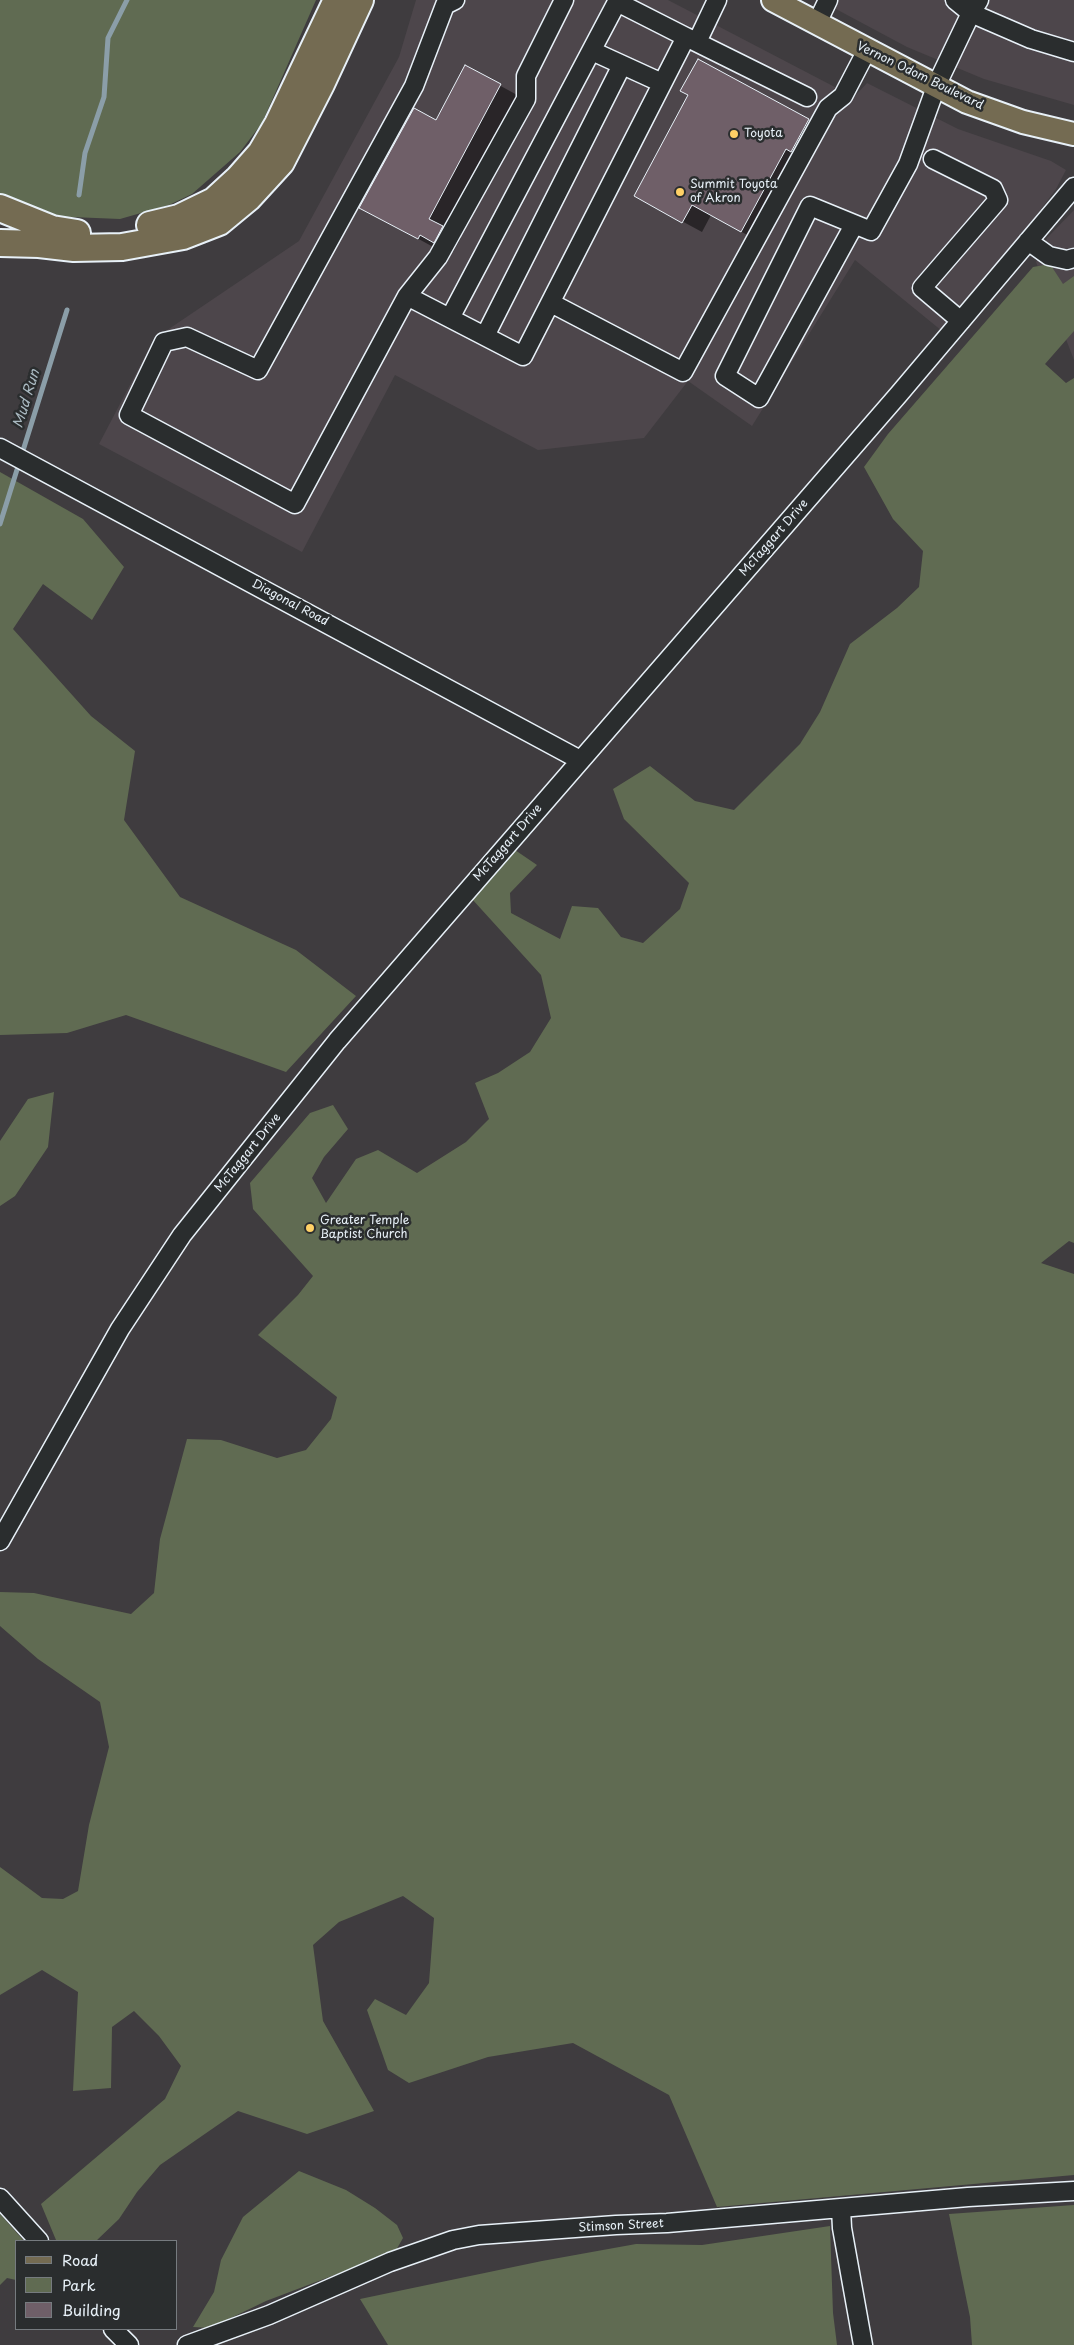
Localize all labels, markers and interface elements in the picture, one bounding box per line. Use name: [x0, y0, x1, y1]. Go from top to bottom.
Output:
street label: Vernon Odom Boulevard: [854, 39, 986, 113]
place label: Toyota: [744, 127, 783, 141]
marker: Toyota: [728, 128, 740, 140]
place label: Summit Toyota of Akron: [690, 178, 777, 206]
marker: Summit Toyota of Akron: [674, 186, 686, 198]
water label: Mud Run: [10, 368, 44, 430]
street label: McTaggart Drive: [737, 497, 811, 579]
street label: Diagonal Road: [249, 577, 331, 629]
street label: McTaggart Drive: [471, 802, 545, 884]
street label: McTaggart Drive: [212, 1111, 284, 1195]
place label: Greater Temple Baptist Church: [320, 1214, 409, 1242]
marker: Greater Temple Baptist Church: [304, 1222, 316, 1234]
street label: Stimson Street: [578, 2217, 664, 2235]
legend: [15, 2240, 178, 2330]
text: Road: [62, 2248, 98, 2271]
text: Park: [62, 2273, 96, 2296]
text: Building: [62, 2298, 121, 2321]

